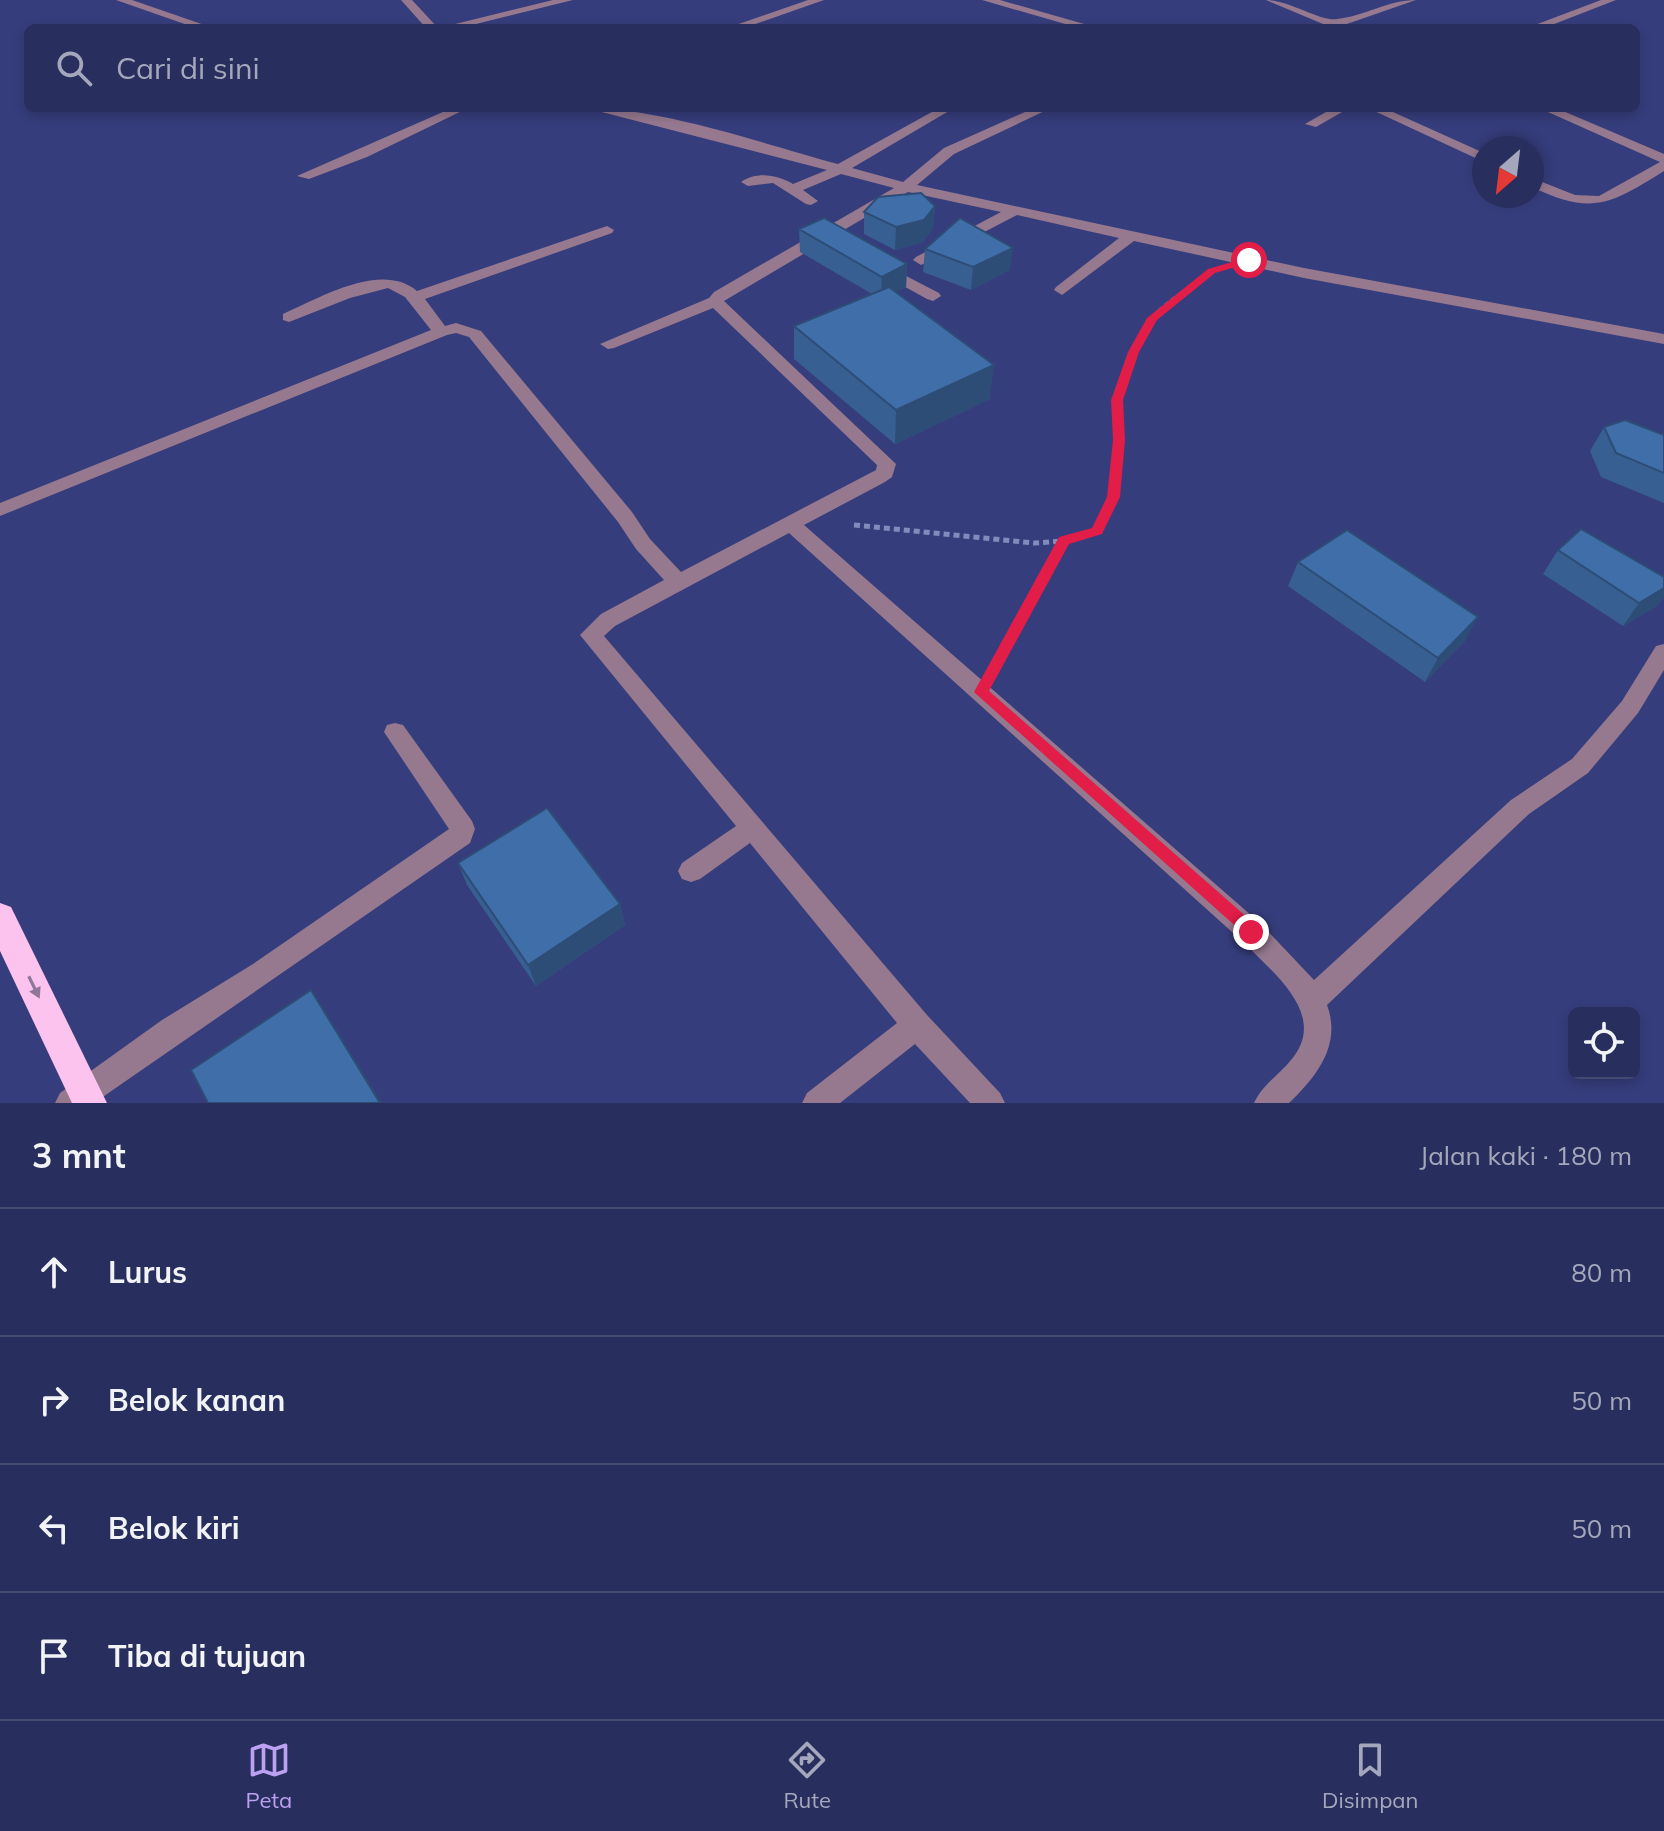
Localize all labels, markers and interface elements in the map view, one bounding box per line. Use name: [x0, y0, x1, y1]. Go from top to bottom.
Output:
search box: [24, 24, 1640, 112]
icon: search: [52, 46, 96, 90]
text: Cari di sini: [116, 49, 260, 87]
north arrow: [1472, 136, 1544, 208]
route start: [1231, 242, 1267, 278]
route end: [1233, 914, 1269, 950]
one-way arrow: [27, 975, 41, 998]
map controls: [1568, 1007, 1640, 1079]
button: locate: [1568, 1007, 1640, 1079]
text: 3 mnt: [32, 1134, 126, 1177]
text: Jalan kaki · 180 m: [1420, 1139, 1632, 1172]
icon: ahead: [32, 1250, 76, 1294]
text: Lurus: [108, 1253, 187, 1291]
text: 80 m: [1571, 1256, 1632, 1289]
icon: right: [32, 1378, 76, 1422]
text: Belok kanan: [108, 1381, 285, 1419]
text: 50 m: [1571, 1384, 1632, 1417]
icon: left: [32, 1506, 76, 1550]
text: Belok kiri: [108, 1509, 240, 1547]
text: 50 m: [1571, 1512, 1632, 1545]
icon: arrive: [32, 1634, 76, 1678]
text: Tiba di tujuan: [108, 1637, 306, 1675]
tab: Peta: [246, 1738, 292, 1814]
tab: Rute: [783, 1738, 831, 1814]
tab: Disimpan: [1322, 1738, 1418, 1814]

